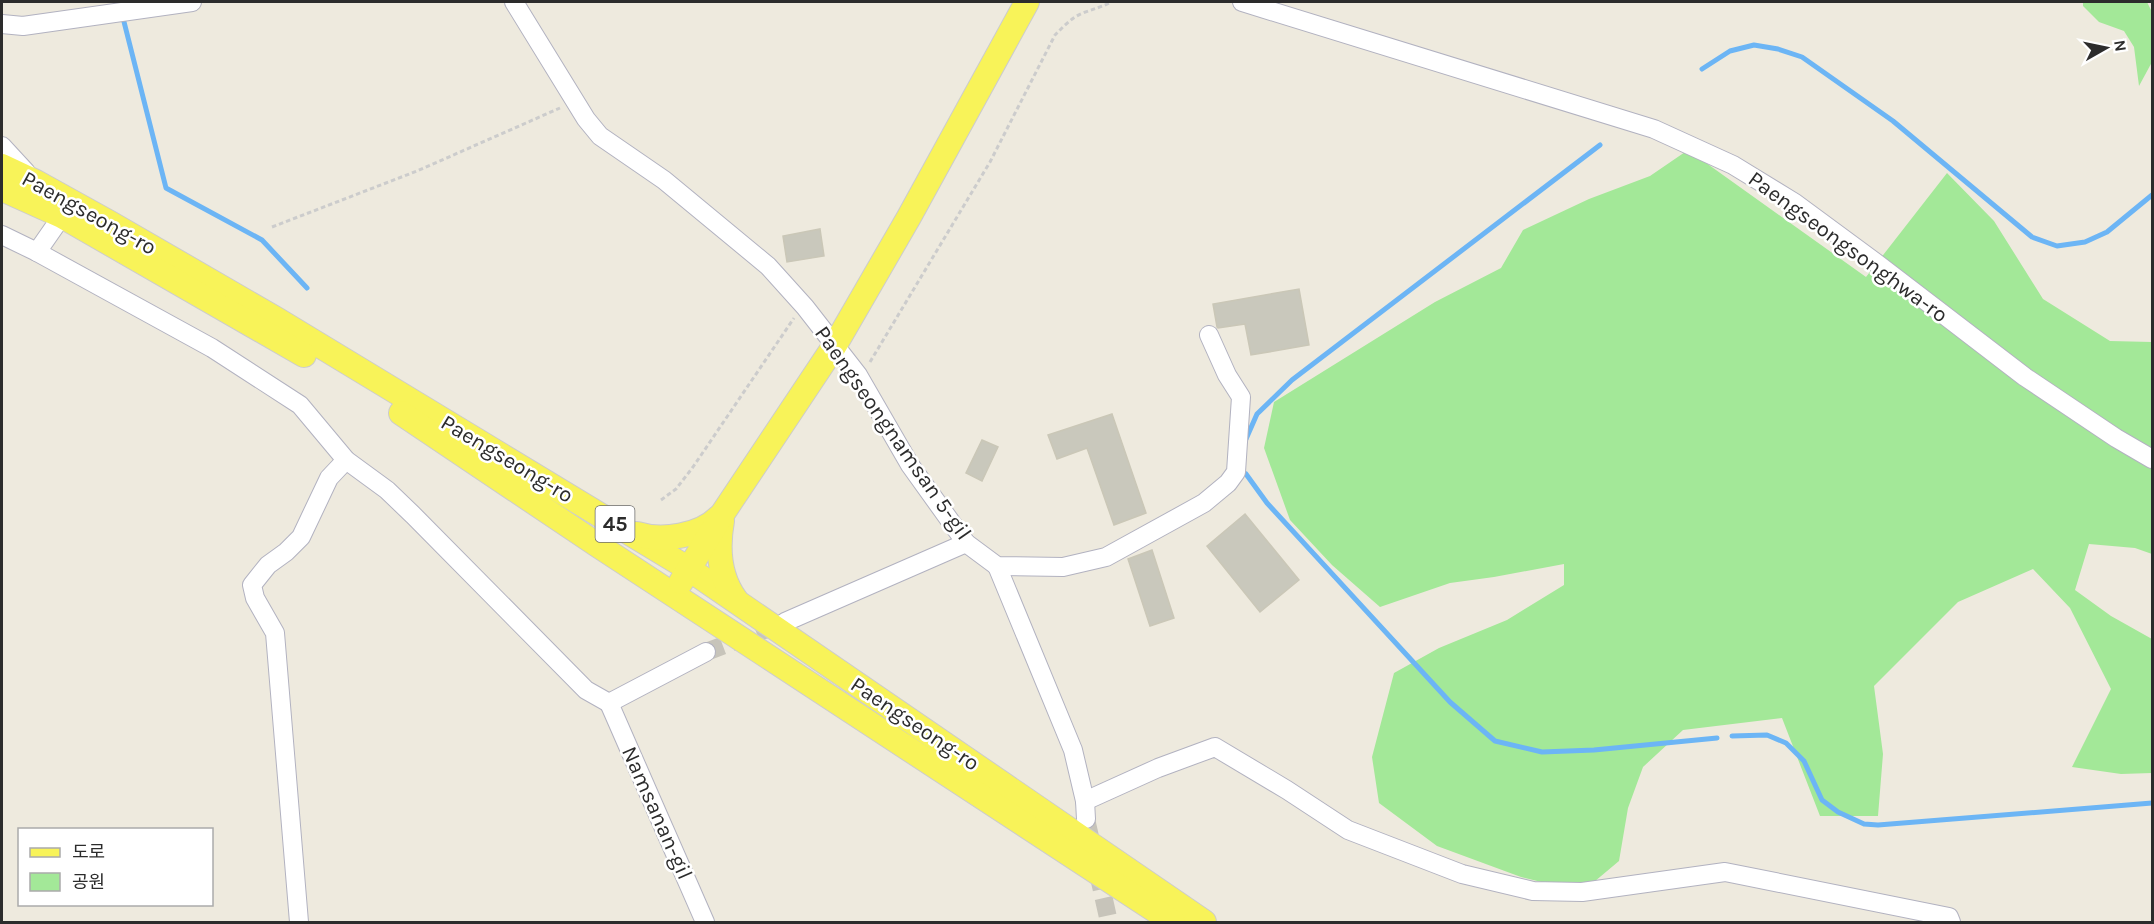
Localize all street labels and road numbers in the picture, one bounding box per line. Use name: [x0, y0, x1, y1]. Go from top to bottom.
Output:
street label: Paengseong-ro: [17, 165, 161, 261]
street label: Paengseongsonghwa-ro: [1743, 166, 1953, 328]
street label: Paengseongnamsan 5-gil: [809, 321, 977, 545]
street label: Paengseong-ro: [436, 409, 578, 509]
road number: 45: [596, 506, 634, 542]
street label: Paengseong-ro: [846, 671, 984, 777]
street label: Namsanan-gil: [616, 742, 698, 884]

